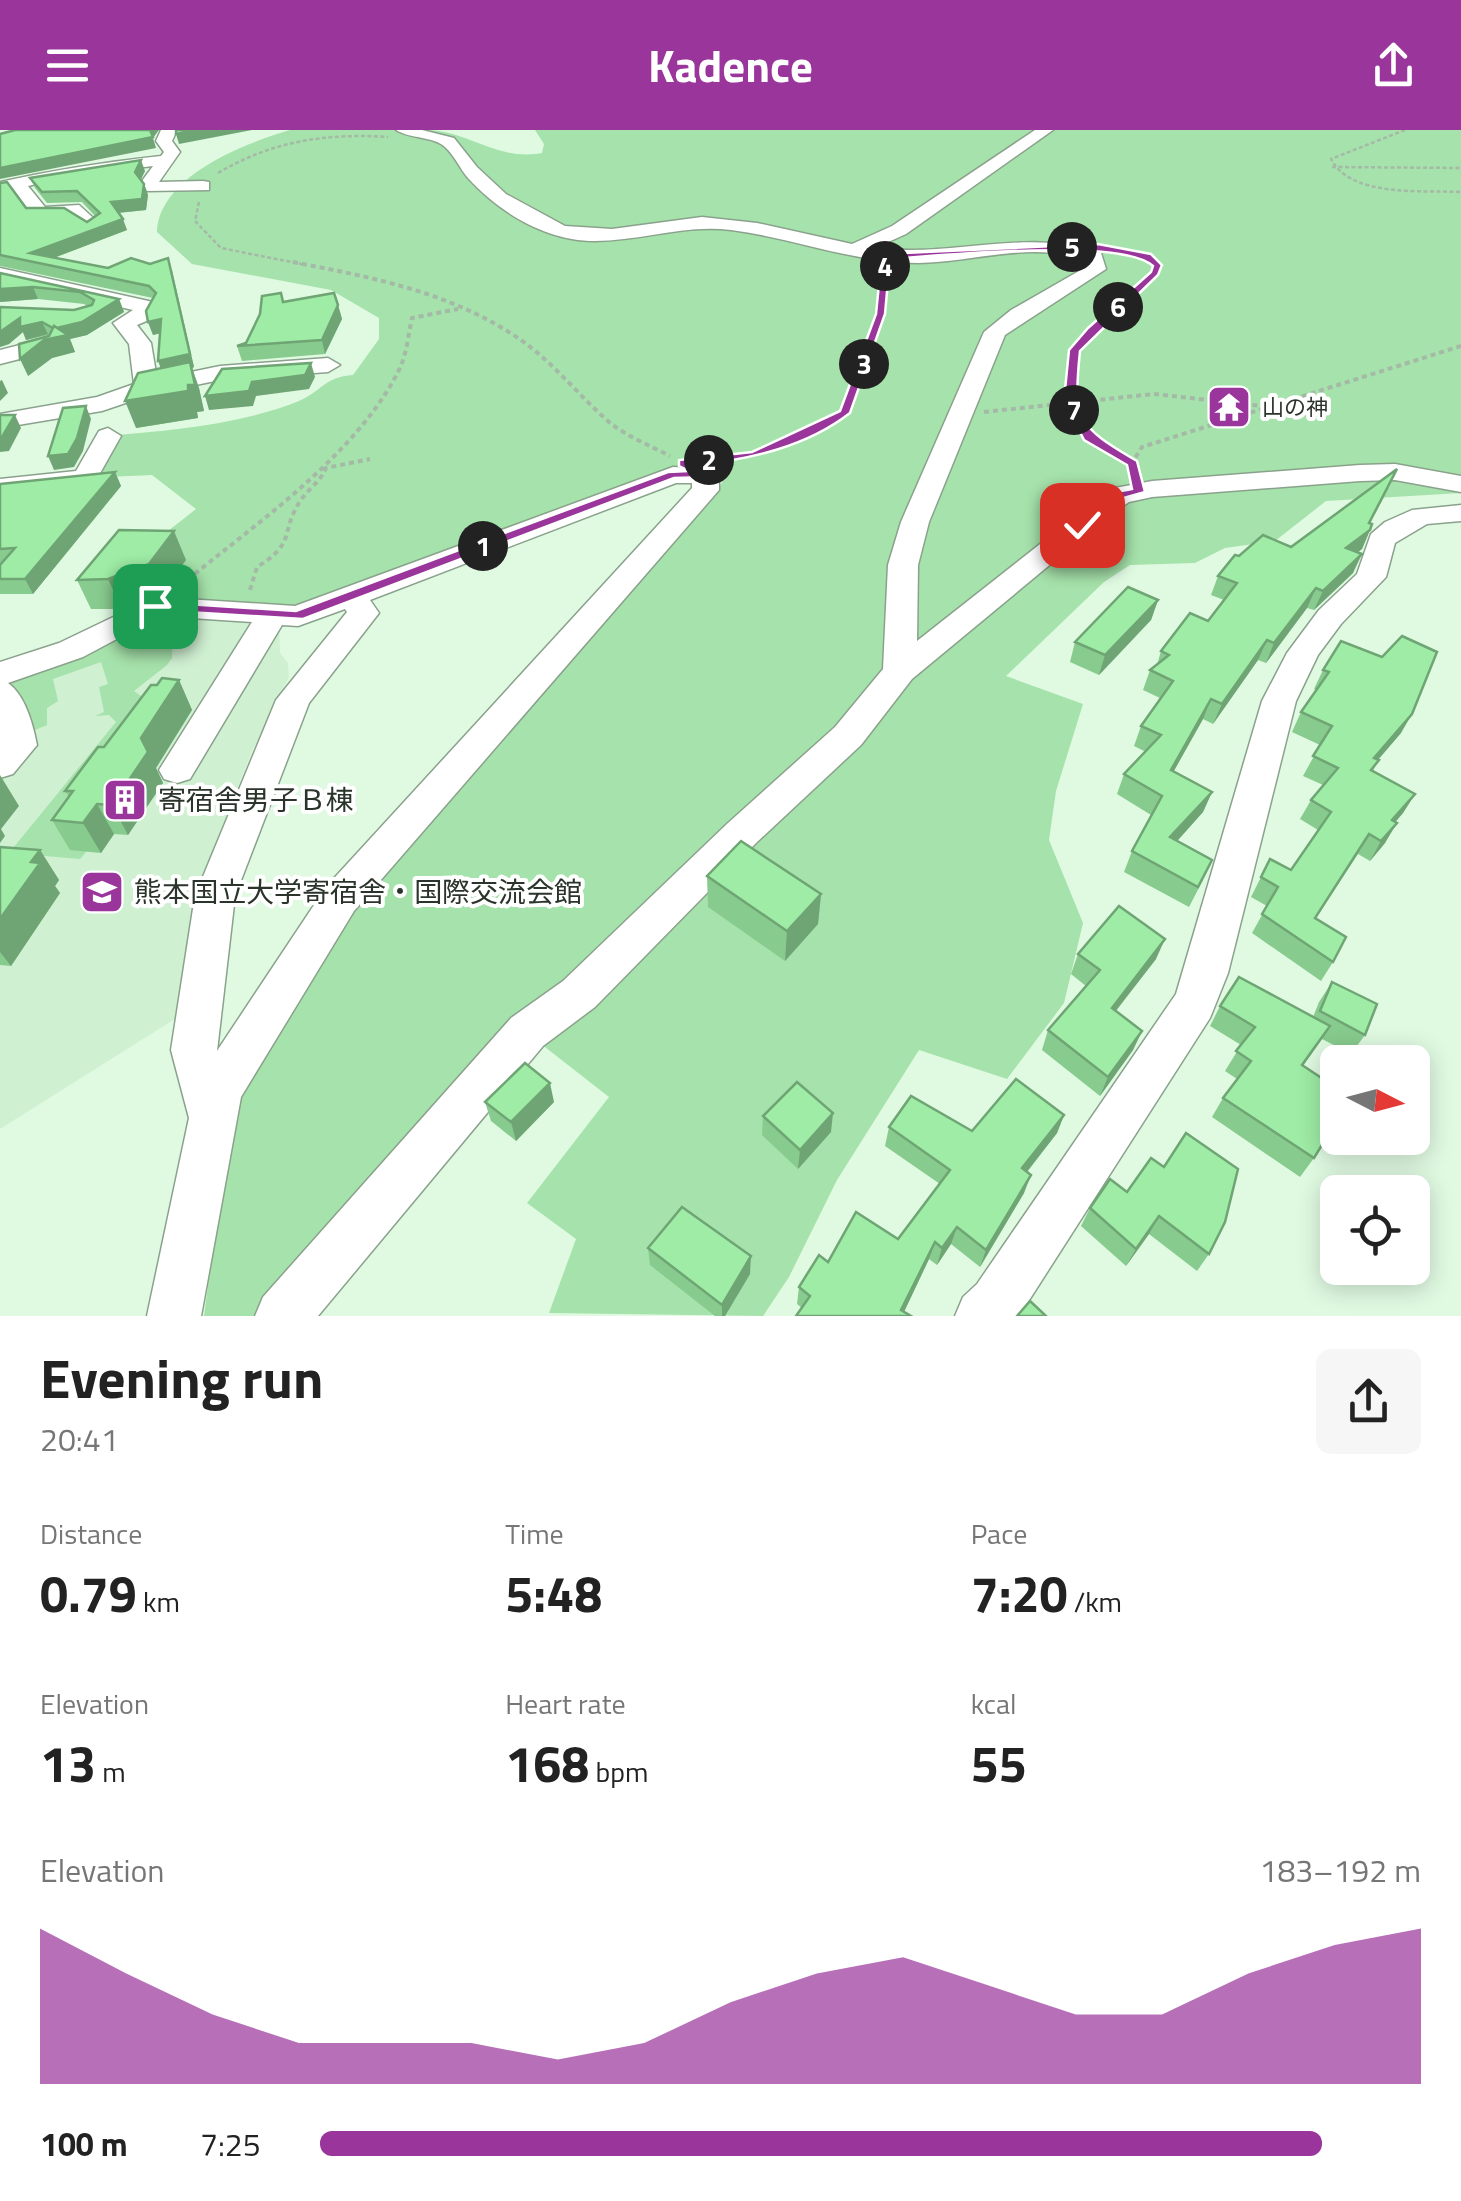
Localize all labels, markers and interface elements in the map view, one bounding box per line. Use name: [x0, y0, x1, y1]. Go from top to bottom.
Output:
text: Kadence: [648, 31, 813, 99]
icon: menu: [40, 38, 95, 93]
icon: share: [1366, 38, 1421, 93]
pin: 5: [1047, 222, 1097, 272]
text: 5: [1064, 225, 1080, 268]
pin: 4: [860, 241, 910, 291]
text: 4: [877, 244, 893, 287]
pin: 6: [1093, 282, 1143, 332]
text: 6: [1110, 285, 1126, 328]
pin: 3: [839, 339, 889, 389]
text: 3: [856, 342, 872, 385]
temple icon: 山の神: [1206, 384, 1252, 430]
pin: 7: [1049, 385, 1099, 435]
text: 7: [1066, 388, 1082, 431]
place label: 山の神: [1262, 390, 1328, 424]
pin: 2: [684, 435, 734, 485]
text: 2: [701, 438, 717, 481]
pin: [1040, 483, 1125, 568]
icon: check: [1055, 498, 1110, 553]
pin: 1: [458, 521, 508, 571]
text: 1: [475, 524, 491, 567]
pin: [113, 564, 198, 649]
icon: arrive: [128, 579, 183, 634]
building icon: 寄宿舎男子Ｂ棟: [102, 777, 148, 823]
place label: 寄宿舎男子Ｂ棟: [158, 778, 354, 821]
school or university icon: 熊本国立大学寄宿舎・国際交流会館: [79, 869, 125, 915]
place label: 熊本国立大学寄宿舎・国際交流会館: [134, 870, 582, 913]
north arrow: [1320, 1045, 1430, 1155]
map controls: [1320, 1045, 1430, 1285]
button: locate: [1320, 1175, 1430, 1285]
text: Evening run: [40, 1336, 323, 1419]
button: share: [1316, 1349, 1421, 1454]
text: 20:41: [40, 1415, 119, 1463]
text: Distance: [40, 1512, 142, 1555]
text: Time: [505, 1512, 564, 1555]
text: Pace: [971, 1512, 1027, 1555]
text: 0.79: [40, 1555, 137, 1631]
text: 5:48: [505, 1555, 602, 1631]
text: 7:20: [971, 1555, 1067, 1631]
text: km: [137, 1580, 180, 1623]
text: /km: [1067, 1580, 1122, 1623]
text: Elevation: [40, 1682, 149, 1725]
text: Heart rate: [505, 1682, 626, 1725]
text: kcal: [971, 1682, 1016, 1725]
text: 13: [40, 1725, 96, 1801]
text: 168: [505, 1725, 589, 1801]
text: 55: [971, 1725, 1027, 1801]
text: m: [96, 1750, 126, 1793]
text: bpm: [589, 1750, 648, 1793]
text: Elevation: [40, 1846, 164, 1894]
text: 183–192 m: [1259, 1846, 1421, 1894]
text: 100 m: [40, 2120, 128, 2168]
text: 7:25: [200, 2120, 261, 2168]

